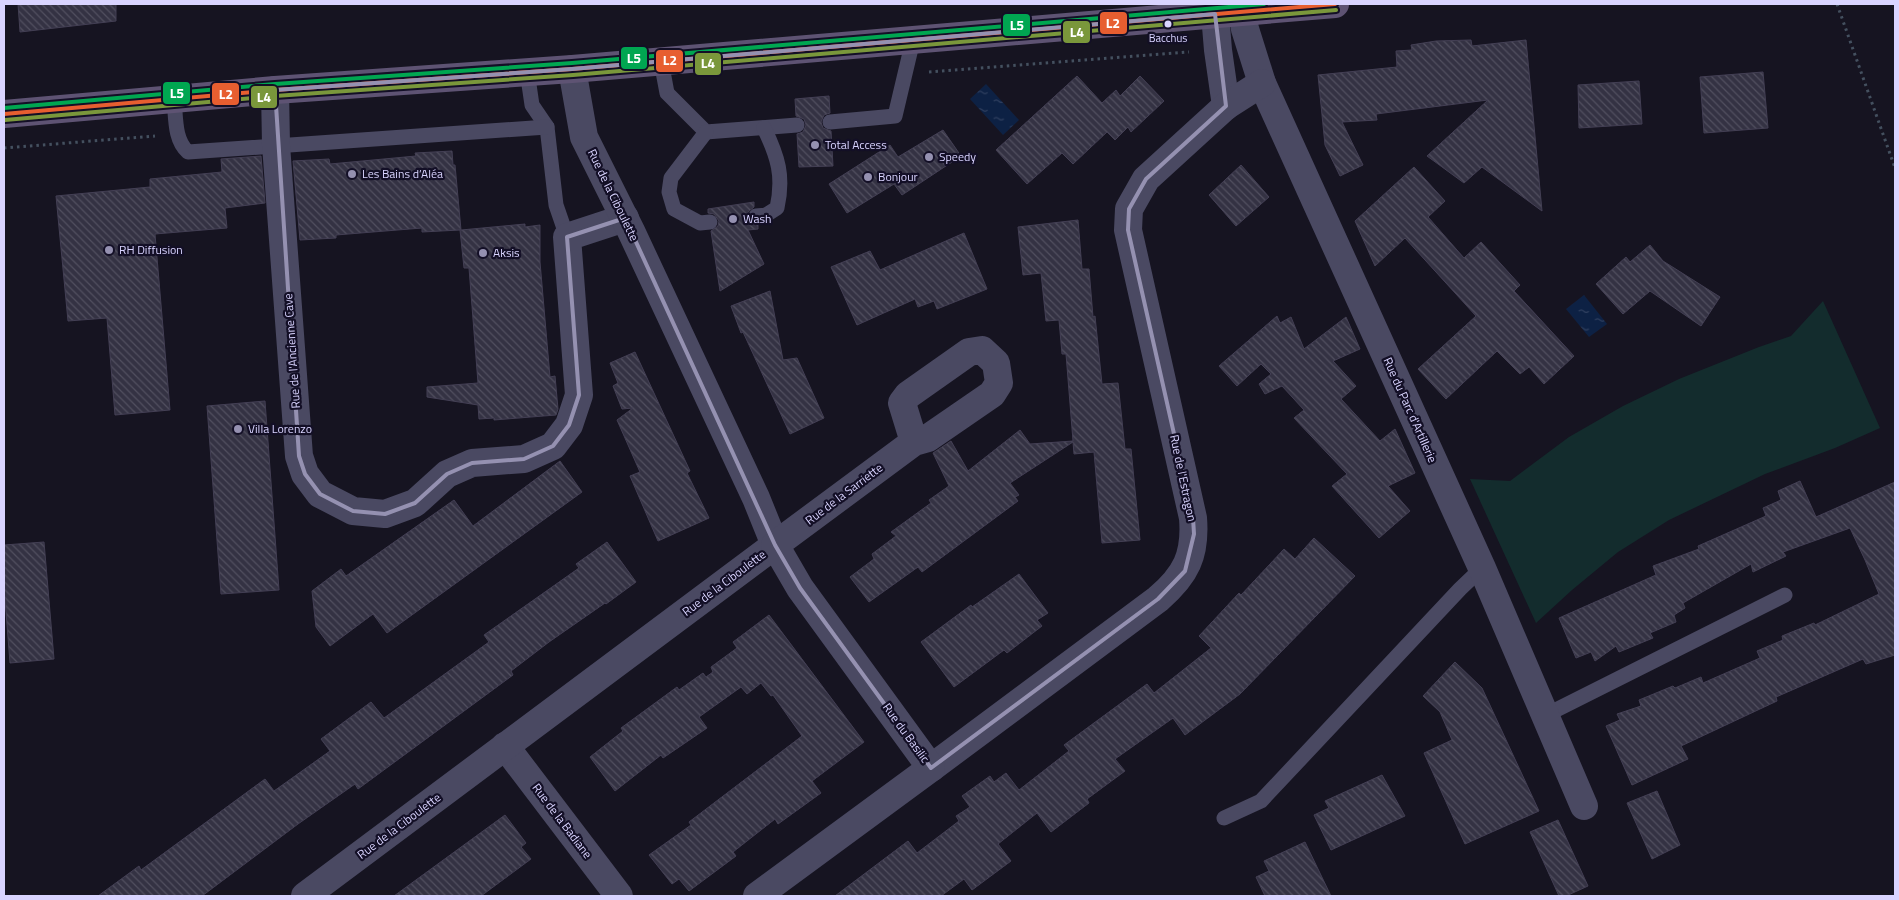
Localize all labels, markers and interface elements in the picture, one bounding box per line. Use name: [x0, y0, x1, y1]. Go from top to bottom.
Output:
line badge: L2: [1099, 11, 1128, 35]
text: L2: [1106, 12, 1120, 33]
line badge: L5: [1002, 13, 1031, 37]
text: L5: [1010, 14, 1024, 35]
marker: Bacchus: [1163, 19, 1173, 29]
line badge: L4: [1062, 20, 1091, 44]
text: L4: [1070, 21, 1084, 42]
place label: Bacchus: [1149, 30, 1187, 46]
line badge: L5: [620, 46, 648, 70]
text: L5: [627, 47, 641, 68]
line badge: L2: [655, 49, 684, 73]
text: L2: [663, 49, 677, 70]
line badge: L4: [694, 52, 722, 76]
text: L4: [701, 52, 715, 73]
line badge: L5: [162, 81, 191, 105]
text: L5: [170, 82, 184, 103]
line badge: L2: [211, 82, 240, 106]
text: L2: [219, 83, 233, 104]
line badge: L4: [250, 85, 278, 109]
text: L4: [257, 86, 271, 107]
place label: Total Access: [825, 135, 887, 154]
marker: Total Access: [809, 139, 821, 151]
street label: Rue de la Ciboulette: [583, 146, 644, 244]
place label: Speedy: [939, 147, 976, 166]
marker: Speedy: [923, 151, 935, 163]
place label: Les Bains d’Aléa: [362, 164, 443, 183]
place label: Bonjour: [878, 167, 918, 186]
marker: Les Bains d’Aléa: [346, 168, 358, 180]
marker: Bonjour: [862, 171, 874, 183]
place label: Wash: [743, 209, 772, 228]
marker: Wash: [727, 213, 739, 225]
place label: RH Diffusion: [119, 240, 183, 259]
place label: Aksis: [493, 243, 520, 262]
marker: RH Diffusion: [103, 244, 115, 256]
marker: Aksis: [477, 247, 489, 259]
street label: Rue de l'Ancienne Cave: [278, 293, 305, 409]
street label: Rue du Parc d'Artillerie: [1379, 354, 1442, 466]
place label: Villa Lorenzo: [248, 419, 312, 438]
marker: Villa Lorenzo: [232, 423, 244, 435]
street label: Rue de l'Estragon: [1165, 433, 1202, 523]
street label: Rue de la Sarriette: [801, 458, 886, 529]
street label: Rue de la Ciboulette: [678, 545, 769, 620]
street label: Rue du Basilic: [878, 699, 935, 767]
street label: Rue de la Badiane: [528, 779, 597, 862]
street label: Rue de la Ciboulette: [353, 788, 444, 863]

